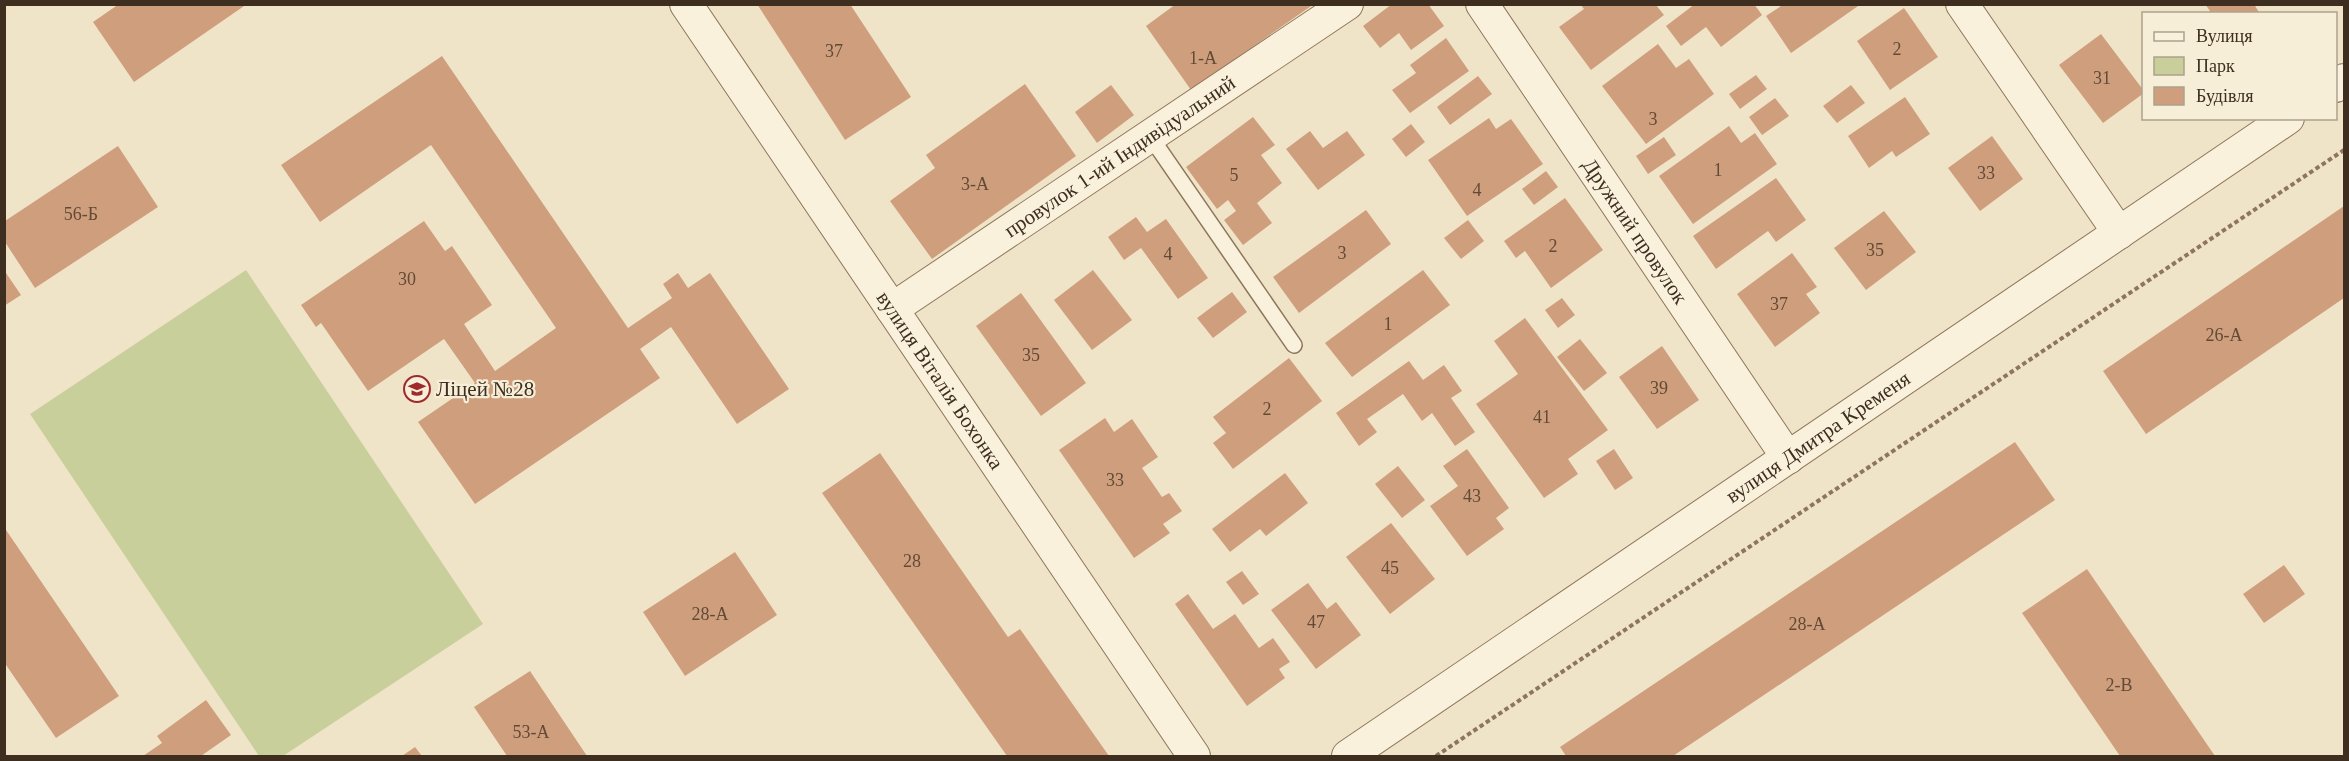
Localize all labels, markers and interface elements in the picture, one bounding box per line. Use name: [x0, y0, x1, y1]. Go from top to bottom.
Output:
legend: [2142, 12, 2337, 120]
text: Вулиця: [2196, 26, 2253, 46]
house number: 2: [1893, 39, 1902, 59]
house number: 37: [825, 41, 843, 61]
house number: 1-А: [1189, 48, 1217, 68]
text: Парк: [2196, 56, 2235, 76]
house number: 31: [2093, 68, 2111, 88]
street label: провулок 1-ий Індивідуальний: [1000, 70, 1240, 242]
text: Будівля: [2196, 86, 2253, 106]
house number: 3: [1649, 109, 1658, 129]
street label: Дружний провулок: [1578, 154, 1693, 309]
house number: 1: [1714, 160, 1723, 180]
house number: 33: [1977, 163, 1995, 183]
house number: 5: [1230, 165, 1239, 185]
house number: 3-А: [961, 174, 989, 194]
house number: 4: [1473, 180, 1482, 200]
house number: 56-Б: [64, 204, 98, 224]
house number: 2: [1549, 236, 1558, 256]
house number: 35: [1866, 240, 1884, 260]
house number: 3: [1338, 243, 1347, 263]
house number: 4: [1164, 244, 1173, 264]
house number: 30: [398, 269, 416, 289]
street label: вулиця Віталія Бохонка: [872, 287, 1009, 474]
house number: 37: [1770, 294, 1788, 314]
house number: 1: [1384, 314, 1393, 334]
house number: 26-А: [2206, 325, 2243, 345]
house number: 35: [1022, 345, 1040, 365]
street label: вулиця Дмитра Кременя: [1721, 366, 1915, 508]
school or university icon: Ліцей №28: [402, 374, 432, 404]
place label: Ліцей №28: [436, 377, 534, 401]
house number: 39: [1650, 378, 1668, 398]
house number: 2: [1263, 399, 1272, 419]
house number: 41: [1533, 407, 1551, 427]
house number: 33: [1106, 470, 1124, 490]
house number: 43: [1463, 486, 1481, 506]
house number: 28: [903, 551, 921, 571]
house number: 45: [1381, 558, 1399, 578]
house number: 28-А: [692, 604, 729, 624]
house number: 47: [1307, 612, 1325, 632]
house number: 28-А: [1789, 614, 1826, 634]
house number: 2-В: [2106, 675, 2133, 695]
house number: 53-А: [513, 722, 550, 742]

